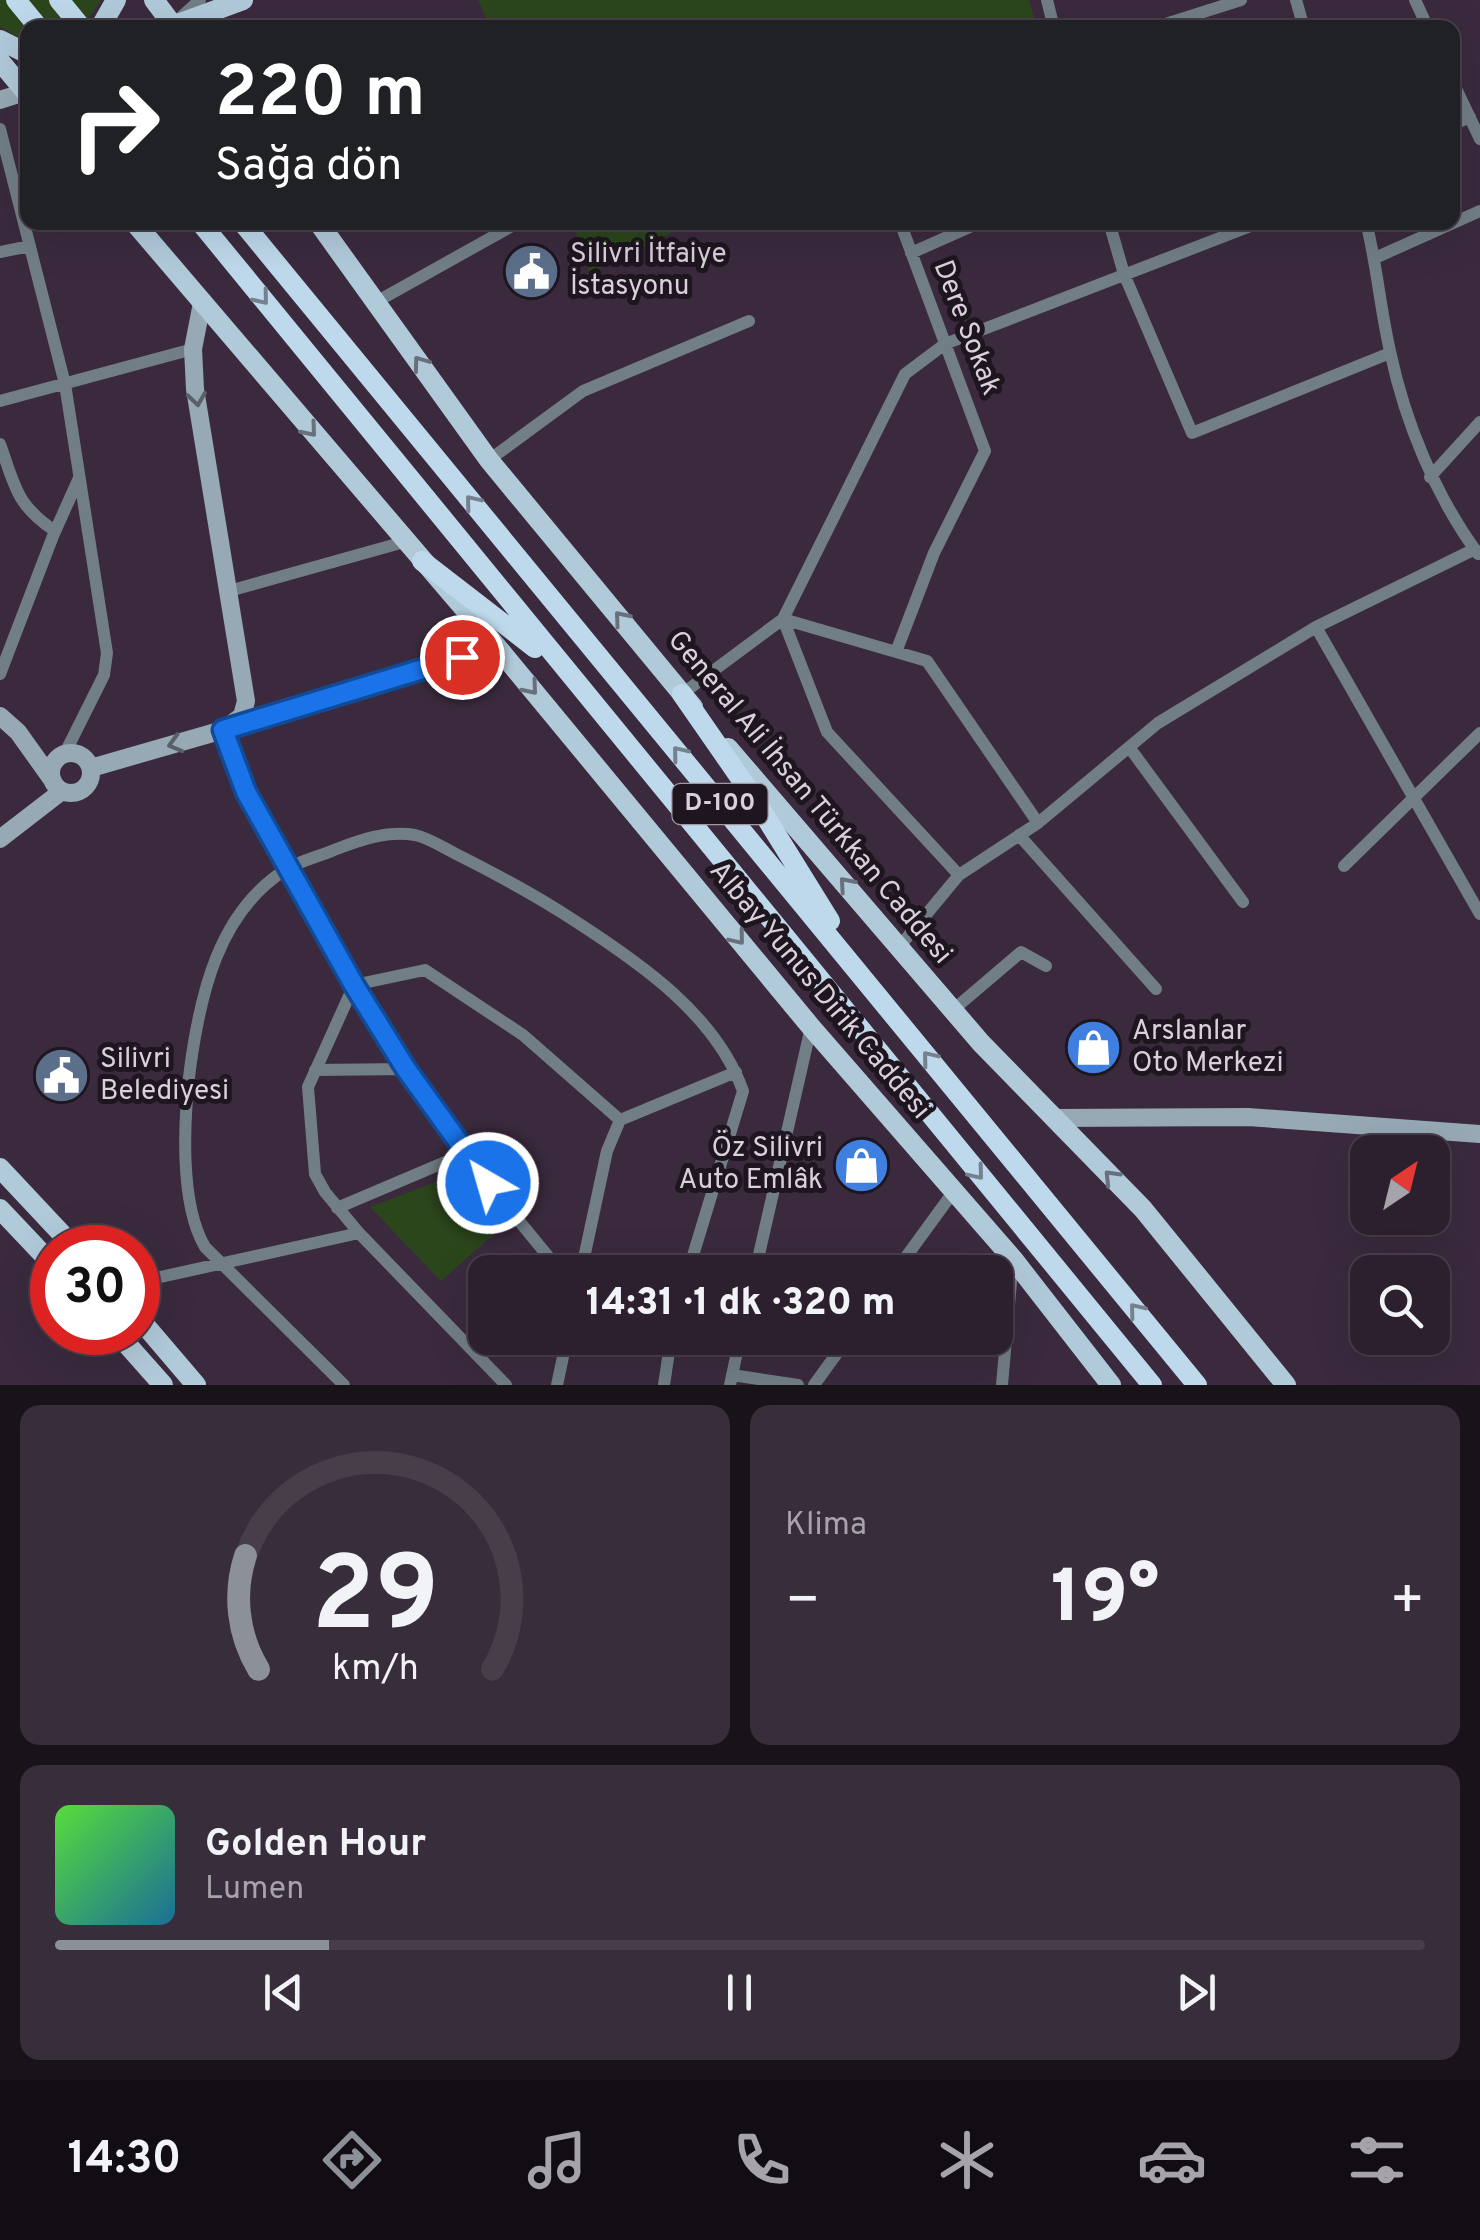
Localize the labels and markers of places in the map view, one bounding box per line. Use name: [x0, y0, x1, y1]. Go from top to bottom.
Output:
place label: Silivri İtfaiye İstasyonu: [570, 236, 726, 305]
public building icon: Silivri İtfaiye İstasyonu: [501, 241, 561, 301]
pin: [420, 615, 505, 700]
place label: Arslanlar Oto Merkezi: [1132, 1014, 1284, 1082]
shop icon: Arslanlar Oto Merkezi: [1063, 1018, 1123, 1078]
place label: Silivri Belediyesi: [100, 1042, 229, 1110]
public building icon: Silivri Belediyesi: [31, 1046, 91, 1106]
place label: Öz Silivri Auto Emlâk: [679, 1129, 823, 1199]
shop icon: Öz Silivri Auto Emlâk: [832, 1135, 892, 1195]

